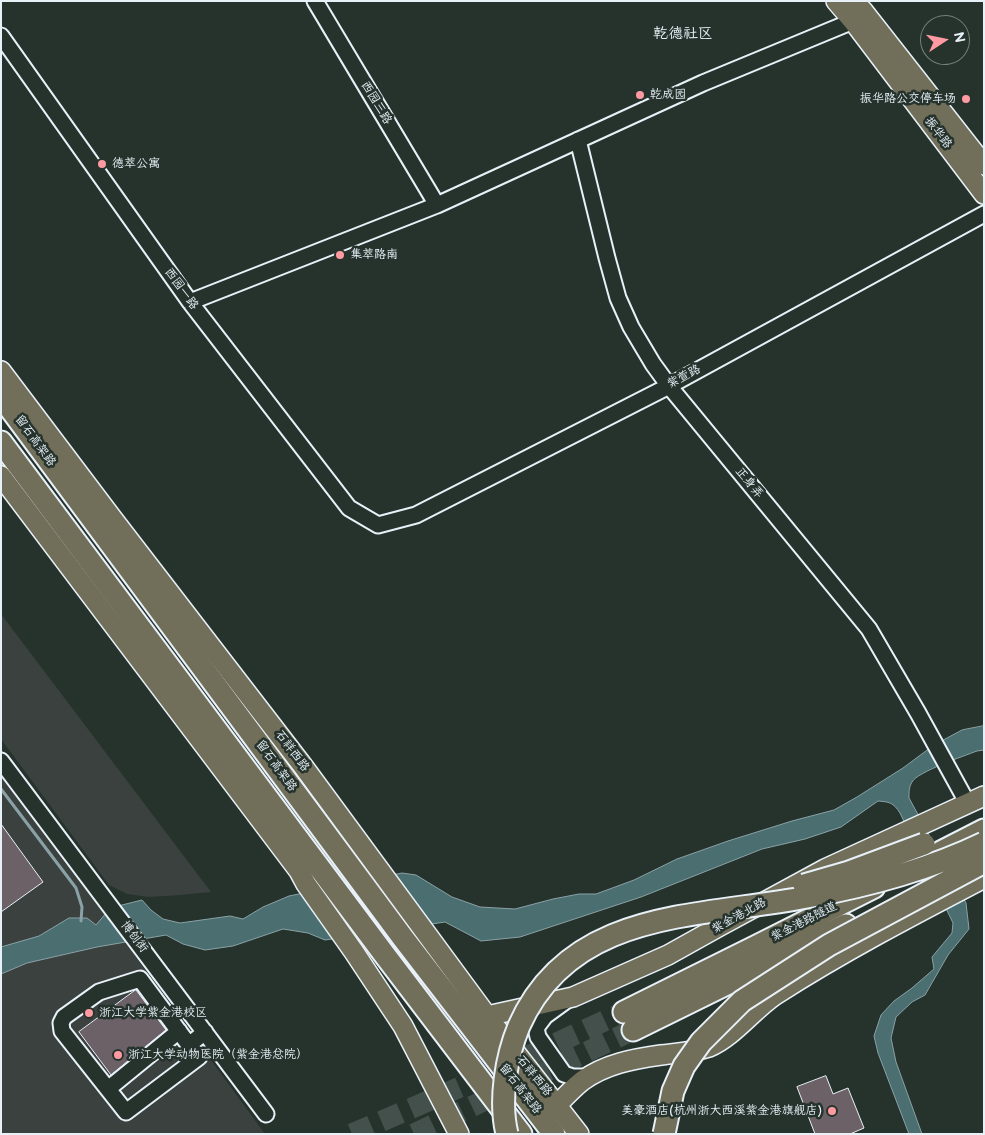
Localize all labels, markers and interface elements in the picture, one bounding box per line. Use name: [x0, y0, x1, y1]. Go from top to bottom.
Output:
north arrow: [920, 15, 970, 65]
district label: 乾德社区: [653, 25, 713, 43]
text: N: [950, 30, 969, 44]
street label: 西园三路: [357, 79, 395, 127]
place label: 乾成园: [650, 88, 686, 102]
marker: 乾成园: [634, 89, 646, 101]
place label: 振华路公交停车场: [860, 92, 956, 106]
marker: 振华路公交停车场: [960, 93, 972, 105]
street label: 振华路: [921, 114, 955, 152]
place label: 德萃公寓: [112, 157, 160, 171]
marker: 德萃公寓: [96, 158, 108, 170]
place label: 集萃路南: [350, 248, 398, 262]
marker: 集萃路南: [334, 249, 346, 261]
street label: 西园一路: [161, 265, 201, 313]
street label: 紫萱路: [665, 362, 703, 392]
street label: 留石高架路: [12, 412, 58, 470]
street label: 正身弄: [732, 464, 766, 502]
street label: 石祥西路: [272, 727, 312, 775]
street label: 留石高架路: [253, 737, 299, 795]
street label: 紫金港北路: [709, 895, 769, 937]
street label: 紫金港路隧道: [769, 899, 839, 945]
street label: 博创街: [117, 918, 151, 956]
place label: 浙江大学紫金港校区: [99, 1006, 207, 1020]
marker: 浙江大学紫金港校区: [83, 1007, 95, 1019]
place label: 浙江大学动物医院（紫金港总院）: [128, 1048, 308, 1062]
marker: 浙江大学动物医院（紫金港总院）: [112, 1049, 124, 1061]
street label: 石祥西路: [513, 1053, 555, 1099]
street label: 留石高架路: [496, 1061, 544, 1117]
place label: 美豪酒店(杭州浙大西溪紫金港旗舰店): [621, 1104, 822, 1118]
marker: 美豪酒店(杭州浙大西溪紫金港旗舰店): [826, 1105, 838, 1117]

